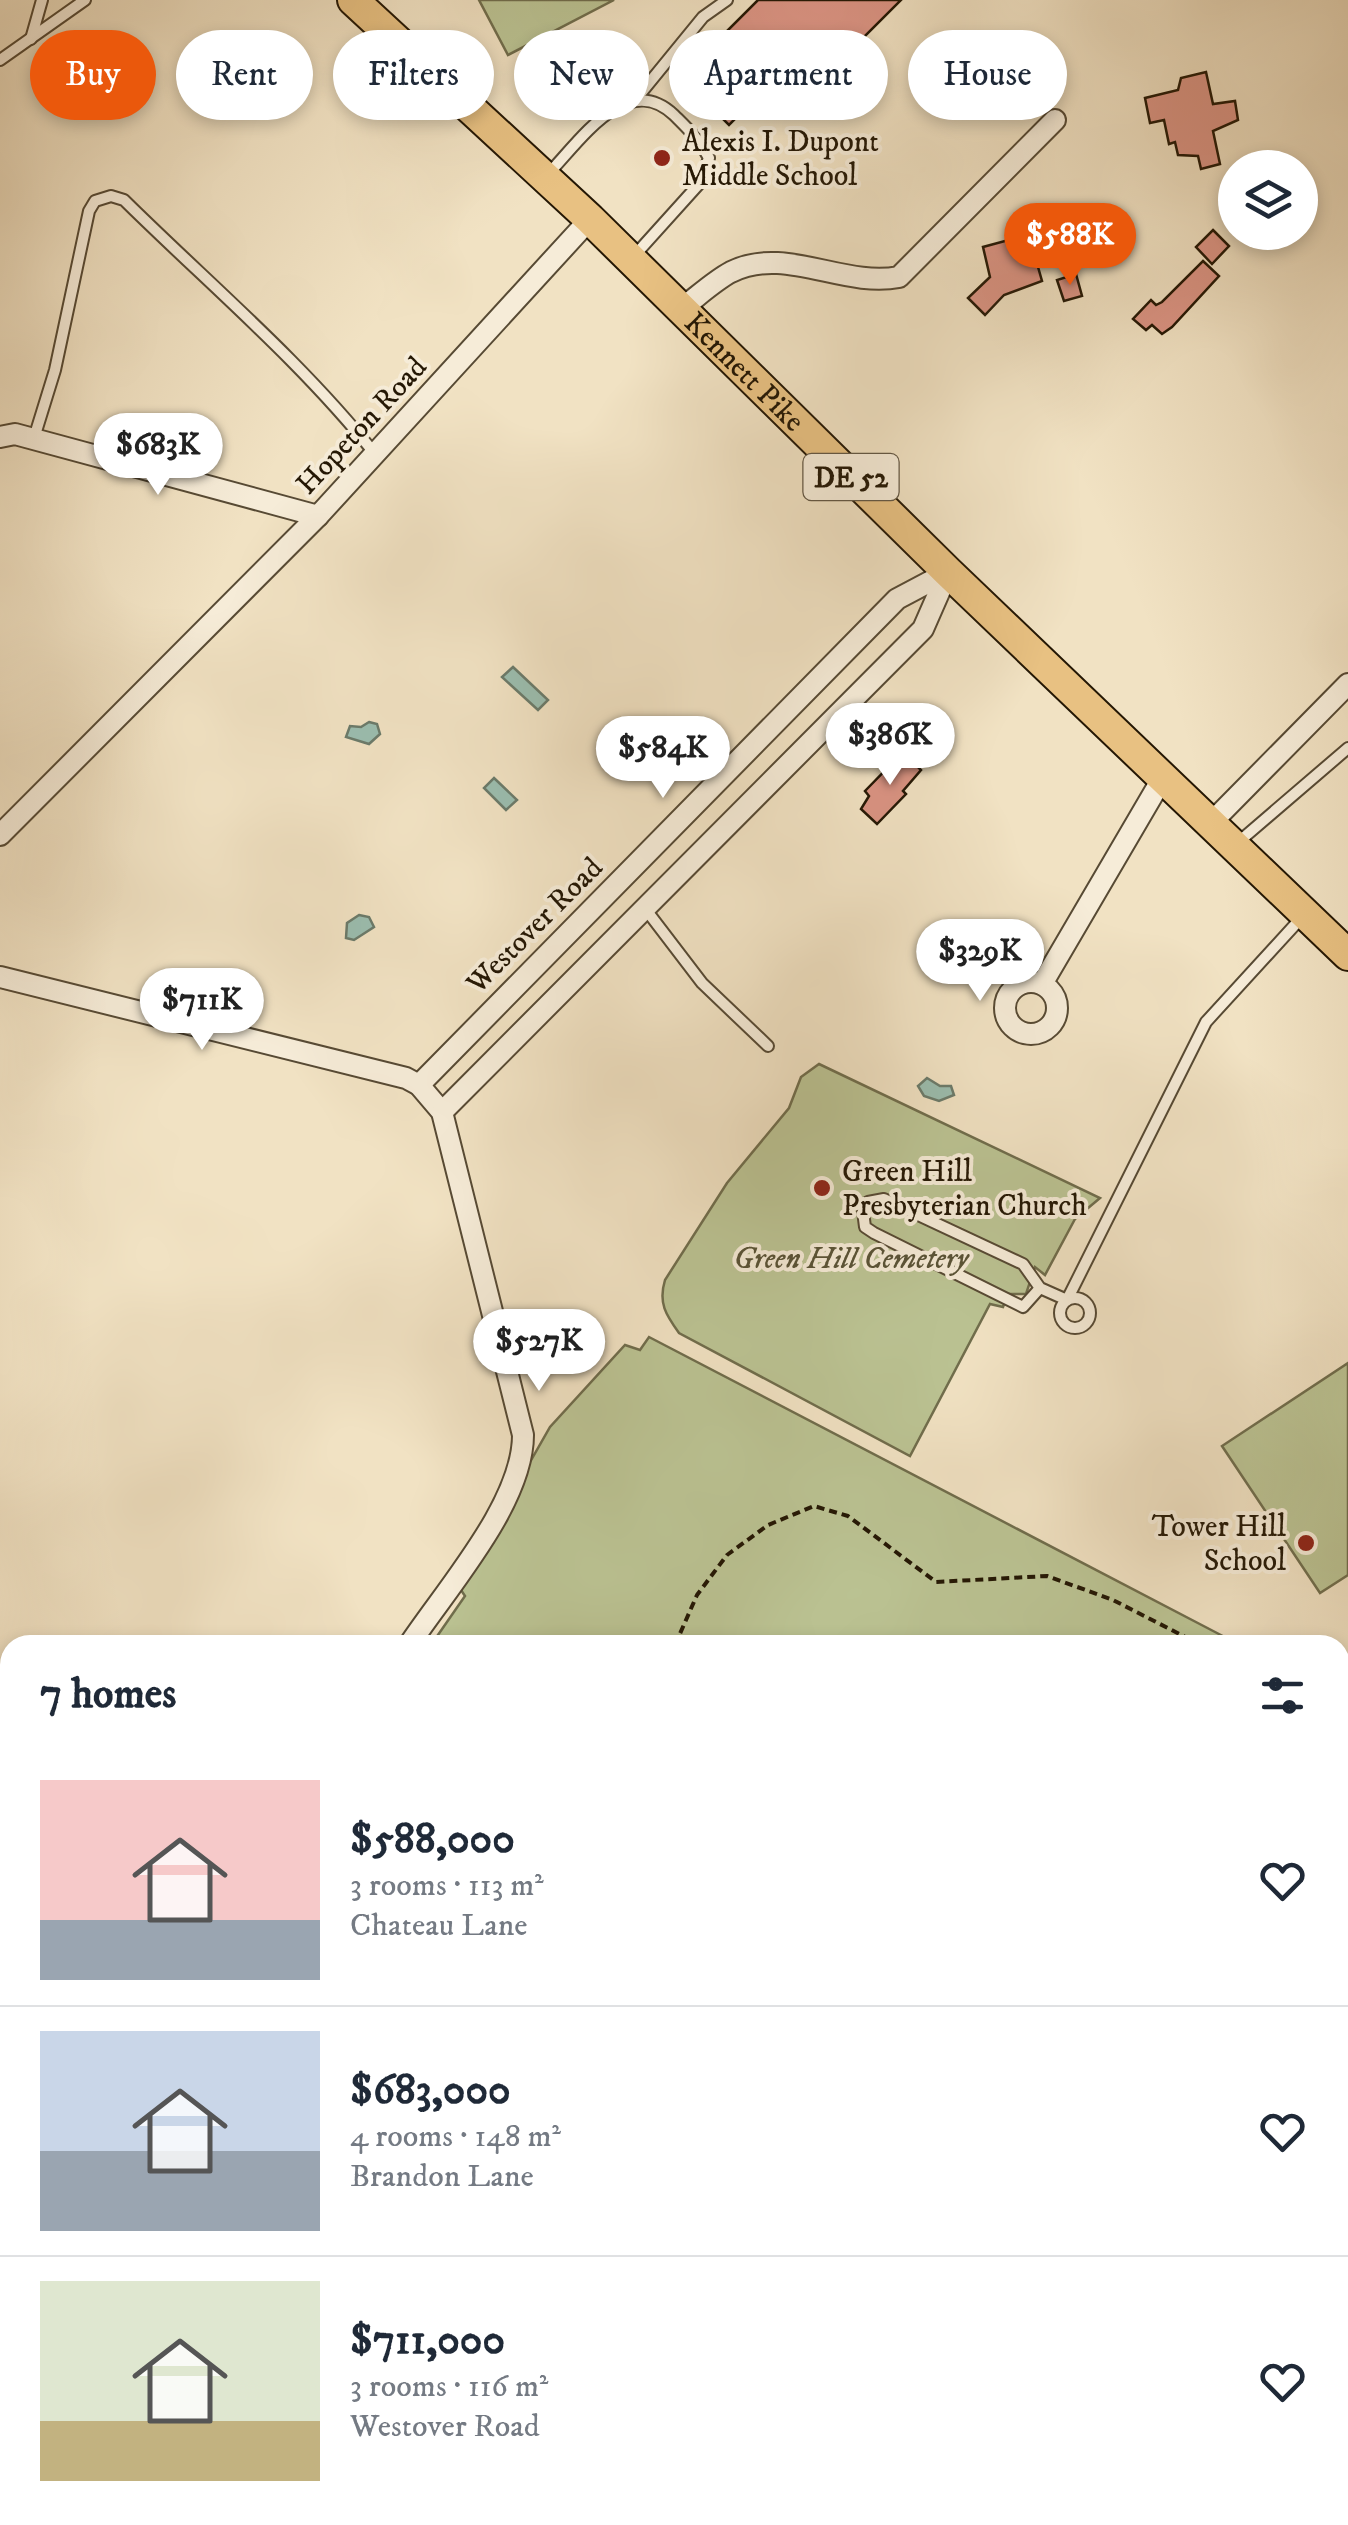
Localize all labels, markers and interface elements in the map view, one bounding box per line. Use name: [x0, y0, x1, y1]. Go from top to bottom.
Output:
chip: Buy: [30, 30, 156, 120]
chip: Rent: [176, 30, 313, 120]
chip: Filters: [333, 30, 494, 120]
chip: New: [514, 30, 649, 120]
chip: Apartment: [669, 30, 888, 120]
chip: House: [908, 30, 1067, 120]
place label: Alexis I. Dupont Middle School: [682, 124, 879, 195]
marker: Alexis I. Dupont Middle School: [651, 147, 673, 169]
map controls: [1218, 150, 1318, 250]
button: layers: [1218, 150, 1318, 250]
pin: $588K: [1000, 203, 1140, 288]
text: $588K: [1026, 215, 1114, 255]
street label: Kennett Pike: [676, 305, 812, 440]
street label: Hopeton Road: [289, 349, 435, 503]
pin: $683K: [88, 413, 228, 498]
text: $683K: [116, 425, 200, 465]
road number: DE 52: [804, 454, 898, 500]
pin: $386K: [820, 703, 960, 788]
text: $386K: [848, 715, 932, 755]
pin: $584K: [593, 716, 733, 801]
text: $584K: [618, 728, 708, 768]
street label: Westover Road: [458, 850, 611, 1003]
pin: $329K: [910, 919, 1050, 1004]
text: $329K: [938, 931, 1022, 971]
pin: $711K: [132, 968, 272, 1053]
text: $711K: [162, 980, 242, 1020]
place label: Green Hill Presbyterian Church: [842, 1154, 1087, 1225]
marker: Green Hill Presbyterian Church: [811, 1177, 833, 1199]
park label: Green Hill Cemetery: [734, 1241, 970, 1278]
pin: $527K: [469, 1309, 609, 1394]
text: $527K: [495, 1321, 583, 1361]
place label: Tower Hill School: [1152, 1509, 1286, 1580]
marker: Tower Hill School: [1295, 1532, 1317, 1554]
icon: filters: [1255, 1668, 1310, 1723]
text: 7 homes: [40, 1669, 176, 1721]
text: $588,000: [350, 1814, 515, 1866]
icon: home: [120, 1820, 240, 1940]
icon: heart: [1255, 1853, 1310, 1908]
text: 3 rooms · 113 m²: [350, 1866, 544, 1906]
text: Chateau Lane: [350, 1906, 528, 1946]
text: $683,000: [350, 2065, 511, 2117]
icon: home: [120, 2071, 240, 2191]
icon: heart: [1255, 2104, 1310, 2159]
text: 4 rooms · 148 m²: [350, 2117, 561, 2157]
text: Brandon Lane: [350, 2157, 534, 2197]
text: $711,000: [350, 2315, 505, 2367]
icon: home: [120, 2321, 240, 2441]
icon: heart: [1255, 2354, 1310, 2409]
text: 3 rooms · 116 m²: [350, 2367, 548, 2407]
text: Westover Road: [350, 2407, 540, 2447]

